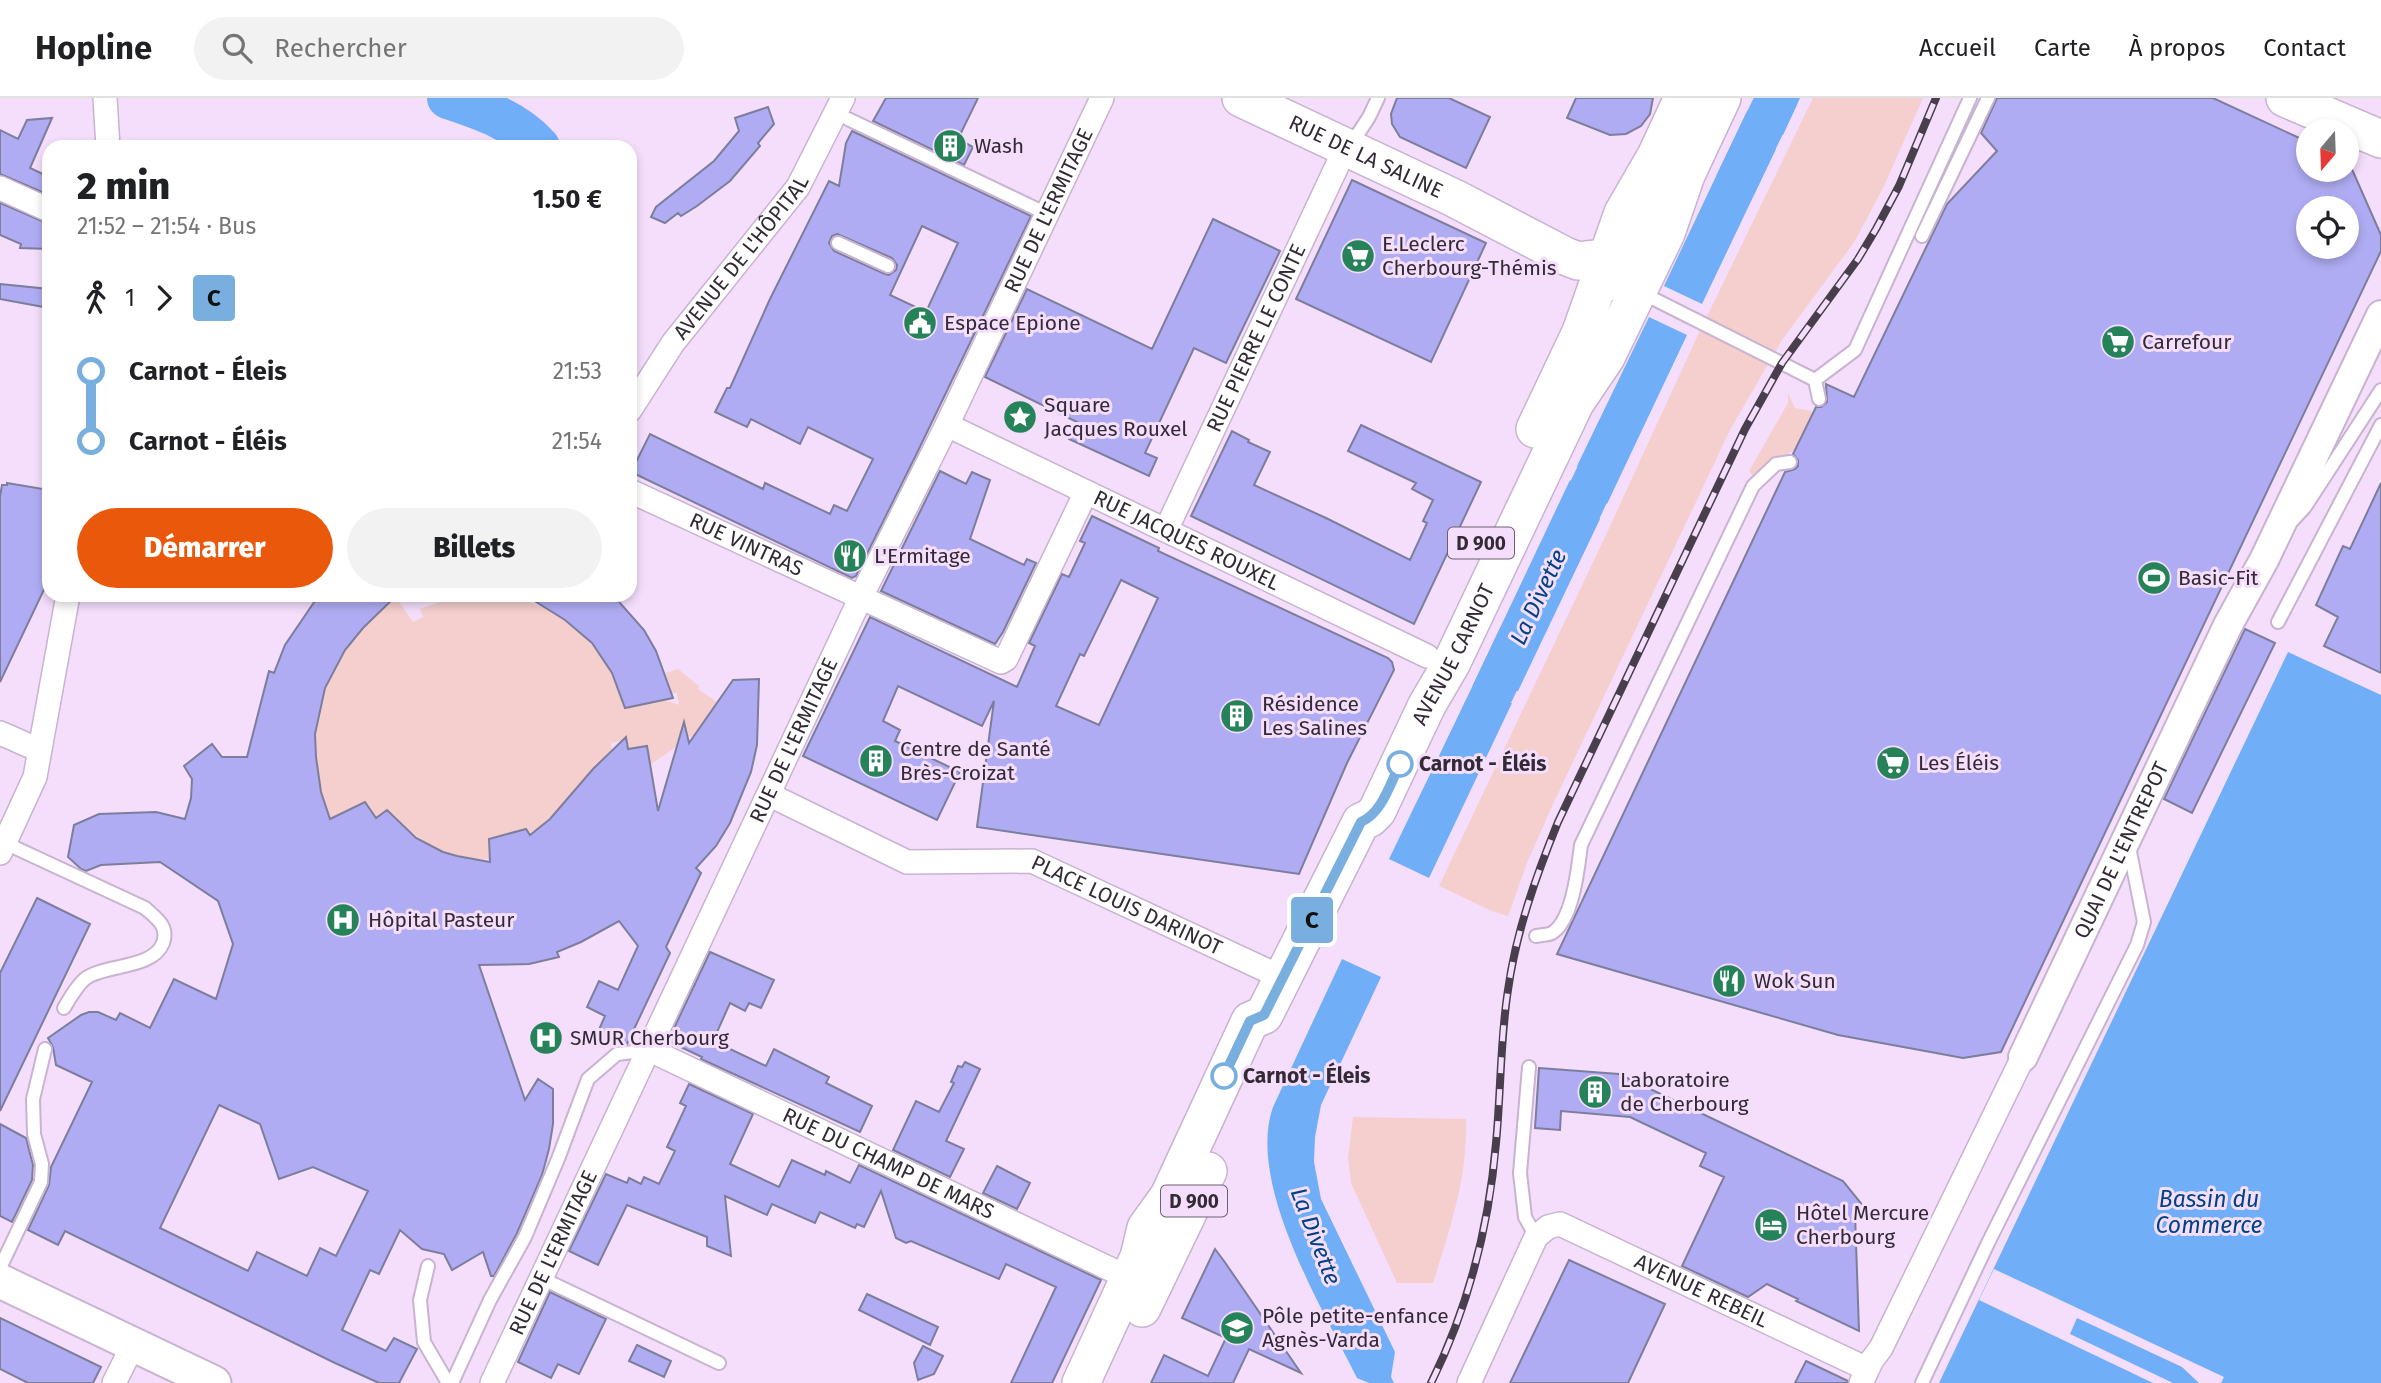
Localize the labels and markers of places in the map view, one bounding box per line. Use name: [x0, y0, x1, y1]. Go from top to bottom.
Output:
building icon: Wash: [931, 127, 969, 165]
place label: Wash: [974, 133, 1024, 159]
place label: E.Leclerc Cherbourg-Thémis: [1382, 231, 1557, 281]
supermarket icon: E.Leclerc Cherbourg-Thémis: [1339, 237, 1377, 275]
public building icon: Espace Epione: [901, 304, 939, 342]
place label: Espace Epione: [944, 310, 1081, 336]
supermarket icon: Carrefour: [2099, 323, 2137, 361]
place label: Carrefour: [2142, 329, 2231, 355]
place label: Square Jacques Rouxel: [1044, 392, 1188, 442]
place icon: Square Jacques Rouxel: [1001, 398, 1039, 436]
restaurant icon: L'Ermitage: [831, 537, 869, 575]
place label: L'Ermitage: [874, 543, 971, 569]
sports icon: Basic-Fit: [2135, 559, 2173, 597]
place label: Basic-Fit: [2178, 565, 2259, 591]
place label: Résidence Les Salines: [1262, 691, 1367, 741]
building icon: Résidence Les Salines: [1218, 697, 1256, 735]
place label: Centre de Santé Brès-Croizat: [900, 736, 1051, 786]
building icon: Centre de Santé Brès-Croizat: [857, 742, 895, 780]
supermarket icon: Les Éléis: [1874, 744, 1912, 782]
place label: Carnot - Éléis: [1419, 750, 1546, 777]
place label: Les Éléis: [1918, 750, 1999, 776]
marker: Carnot - Éléis: [1387, 751, 1413, 777]
hospital icon: Hôpital Pasteur: [324, 901, 362, 939]
place label: Hôpital Pasteur: [368, 907, 514, 933]
restaurant icon: Wok Sun: [1710, 962, 1748, 1000]
place label: Wok Sun: [1754, 968, 1836, 994]
hospital icon: SMUR Cherbourg: [527, 1019, 565, 1057]
place label: SMUR Cherbourg: [570, 1025, 729, 1051]
place label: Carnot - Éleis: [1243, 1062, 1370, 1089]
marker: Carnot - Éleis: [1211, 1063, 1237, 1089]
place label: Laboratoire de Cherbourg: [1620, 1067, 1749, 1117]
building icon: Laboratoire de Cherbourg: [1576, 1073, 1614, 1111]
place label: Hôtel Mercure Cherbourg: [1796, 1200, 1929, 1250]
hotel icon: Hôtel Mercure Cherbourg: [1752, 1206, 1790, 1244]
place label: Pôle petite-enfance Agnès-Varda: [1262, 1303, 1449, 1353]
school or university icon: Pôle petite-enfance Agnès-Varda: [1218, 1309, 1256, 1347]

